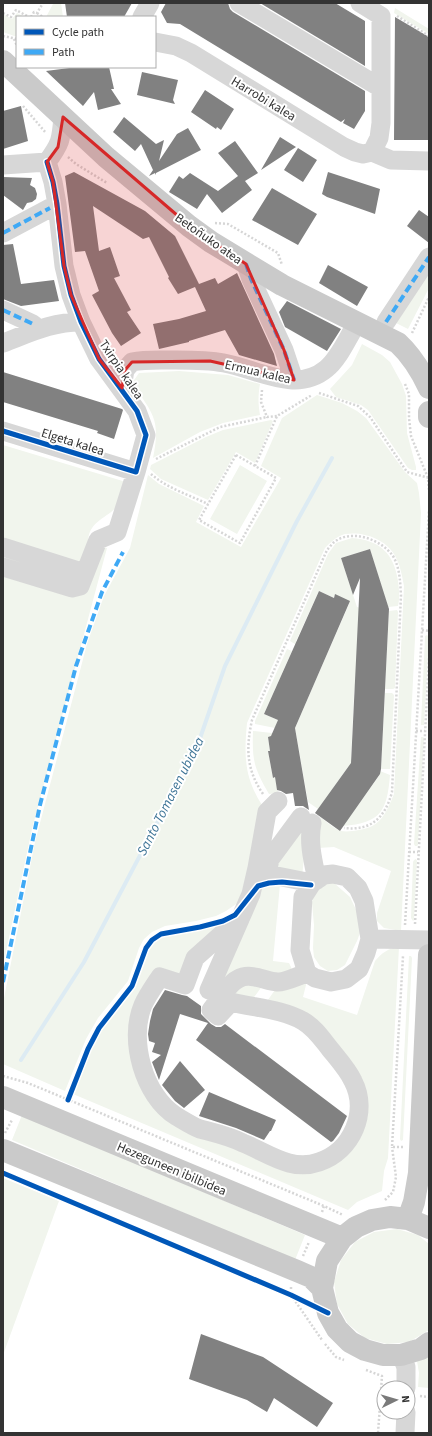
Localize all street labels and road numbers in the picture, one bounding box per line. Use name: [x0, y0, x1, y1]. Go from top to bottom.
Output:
street label: Harrobi kalea: [228, 72, 299, 125]
street label: Betoñuko atea: [171, 209, 246, 269]
street label: Txirpia kalea: [95, 336, 148, 403]
street label: Ermua kalea: [223, 356, 293, 388]
street label: Elgeta kalea: [39, 424, 106, 460]
street label: Hezeguneen ibilbidea: [114, 1138, 229, 1200]

